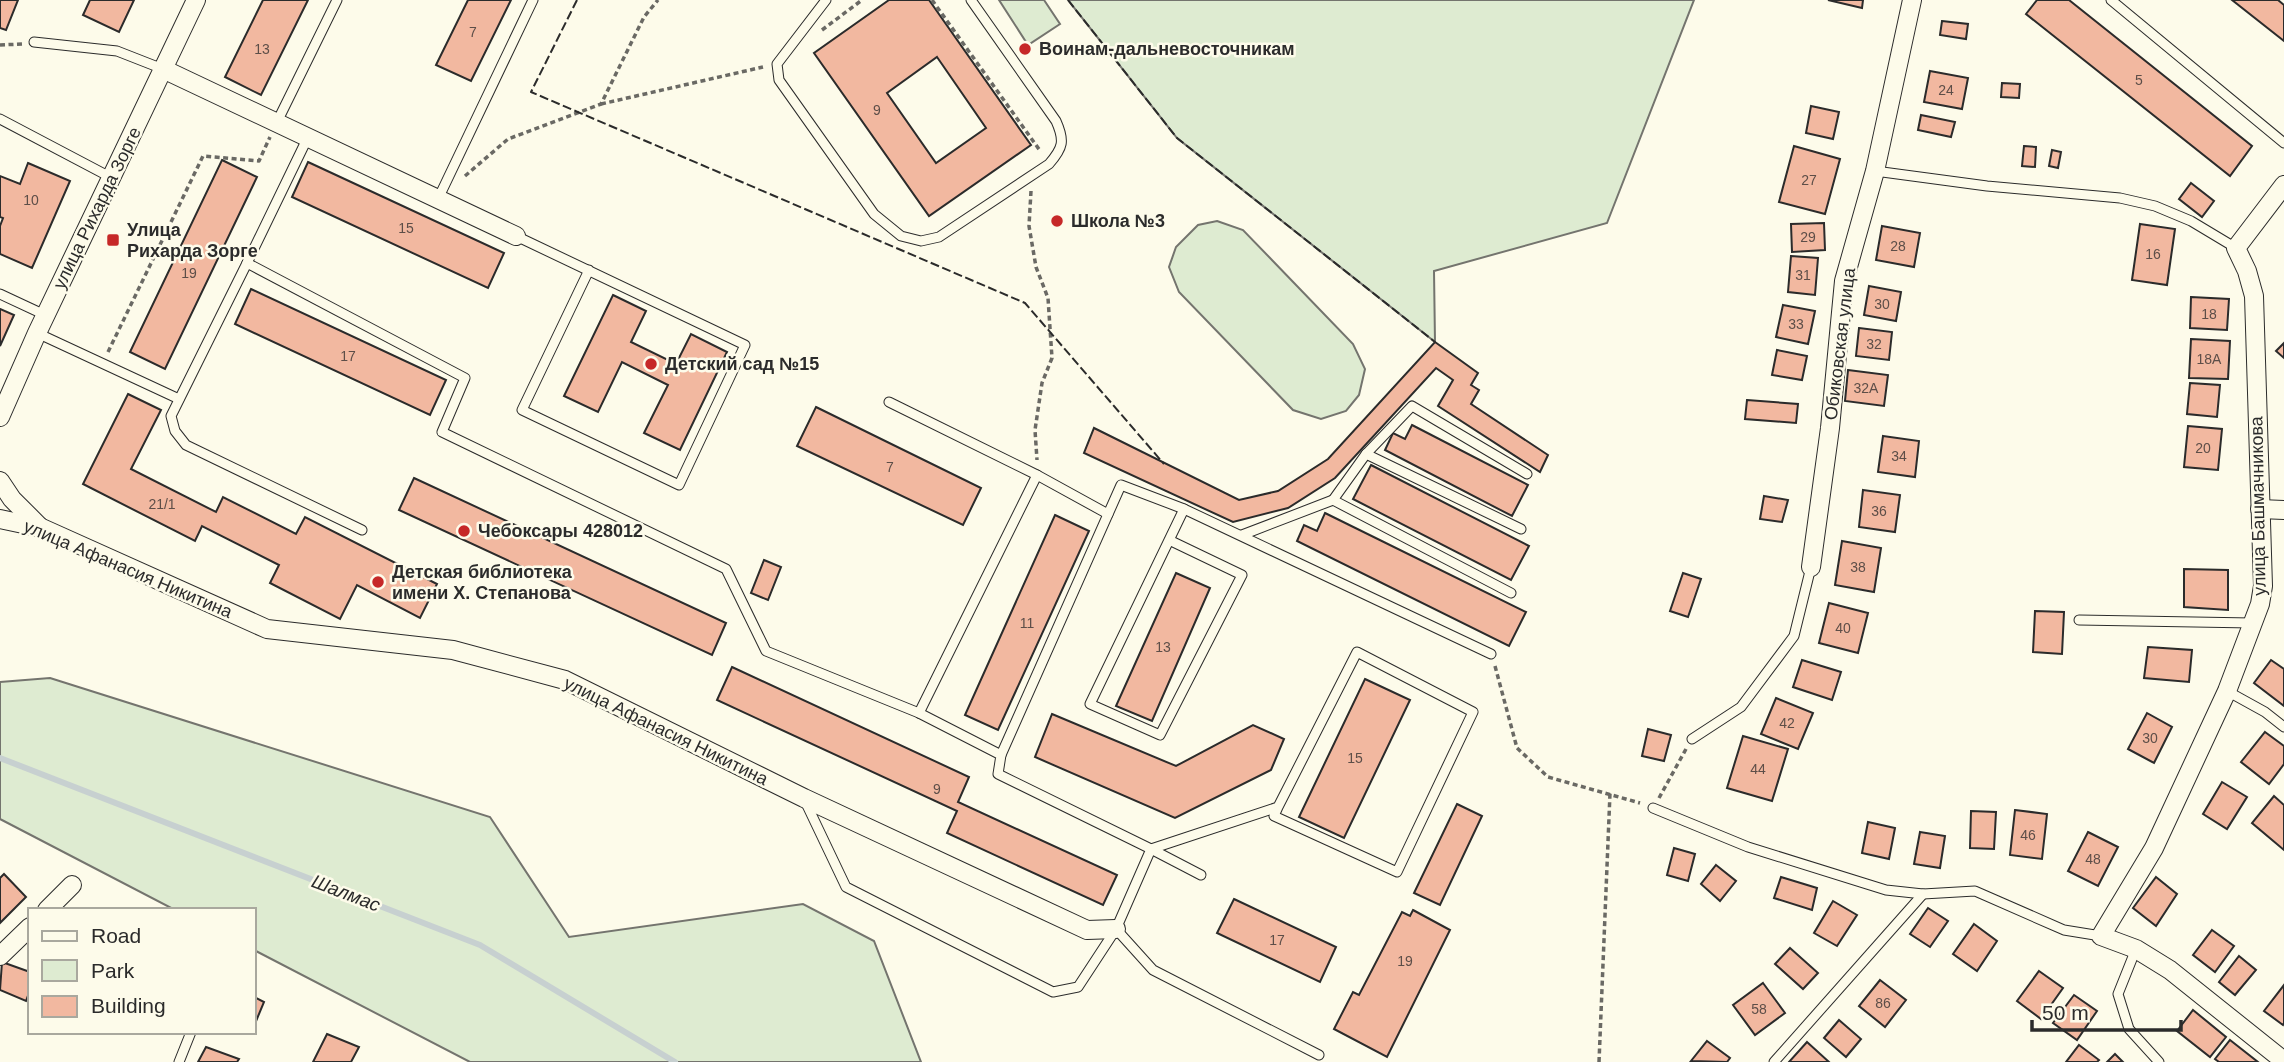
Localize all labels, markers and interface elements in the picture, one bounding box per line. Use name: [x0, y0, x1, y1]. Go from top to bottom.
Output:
house number: 7: [469, 24, 477, 40]
place label: Воинам-дальневосточникам: [1039, 39, 1295, 59]
house number: 13: [254, 41, 270, 57]
marker: Воинам-дальневосточникам: [1017, 41, 1033, 57]
house number: 5: [2135, 72, 2143, 88]
house number: 24: [1938, 82, 1954, 98]
house number: 9: [873, 102, 881, 118]
street label: улица Рихарда Зорге: [49, 124, 145, 292]
house number: 27: [1801, 172, 1817, 188]
house number: 10: [23, 192, 39, 208]
place label: Школа №3: [1071, 211, 1165, 231]
marker: Школа №3: [1049, 213, 1065, 229]
place label: Улица Рихарда Зорге: [127, 220, 258, 261]
house number: 15: [398, 220, 414, 236]
house number: 29: [1800, 229, 1816, 245]
marker: Улица Рихарда Зорге: [105, 232, 121, 248]
house number: 28: [1890, 238, 1906, 254]
house number: 16: [2145, 246, 2161, 262]
house number: 19: [181, 265, 197, 281]
street label: Обиковская улица: [1821, 266, 1859, 421]
house number: 31: [1795, 267, 1811, 283]
house number: 30: [1874, 296, 1890, 312]
house number: 18: [2201, 306, 2217, 322]
house number: 33: [1788, 316, 1804, 332]
house number: 32: [1866, 336, 1882, 352]
house number: 17: [340, 348, 356, 364]
house number: 18А: [2197, 351, 2222, 367]
place label: Детский сад №15: [665, 354, 819, 374]
marker: Детский сад №15: [643, 356, 659, 372]
house number: 32А: [1854, 380, 1879, 396]
street label: улица Башмачникова: [2246, 415, 2270, 596]
house number: 20: [2195, 440, 2211, 456]
house number: 34: [1891, 448, 1907, 464]
house number: 7: [886, 459, 894, 475]
house number: 21/1: [148, 496, 176, 512]
house number: 36: [1871, 503, 1887, 519]
street label: улица Афанасия Никитина: [21, 516, 236, 622]
place label: Чебоксары 428012: [478, 521, 643, 541]
marker: Чебоксары 428012: [456, 523, 472, 539]
house number: 38: [1850, 559, 1866, 575]
place label: Детская библиотека имени Х. Степанова: [392, 562, 573, 603]
marker: Детская библиотека имени Х. Степанова: [370, 574, 386, 590]
house number: 11: [1020, 615, 1034, 631]
house number: 40: [1835, 620, 1851, 636]
house number: 13: [1155, 639, 1171, 655]
street label: улица Афанасия Никитина: [561, 673, 772, 790]
house number: 42: [1779, 715, 1795, 731]
house number: 30: [2142, 730, 2158, 746]
house number: 15: [1347, 750, 1363, 766]
house number: 44: [1750, 761, 1766, 777]
house number: 9: [933, 781, 941, 797]
house number: 46: [2020, 827, 2036, 843]
house number: 48: [2085, 851, 2101, 867]
water label: Шалмас: [309, 870, 384, 916]
legend: [28, 908, 256, 1034]
text: Road: [91, 924, 141, 947]
house number: 17: [1269, 932, 1285, 948]
house number: 19: [1397, 953, 1413, 969]
text: Park: [91, 959, 135, 982]
scale bar: [2032, 988, 2181, 1032]
text: Building: [91, 994, 166, 1017]
house number: 86: [1875, 995, 1891, 1011]
house number: 58: [1751, 1001, 1767, 1017]
text: 50 m: [2042, 1001, 2089, 1024]

